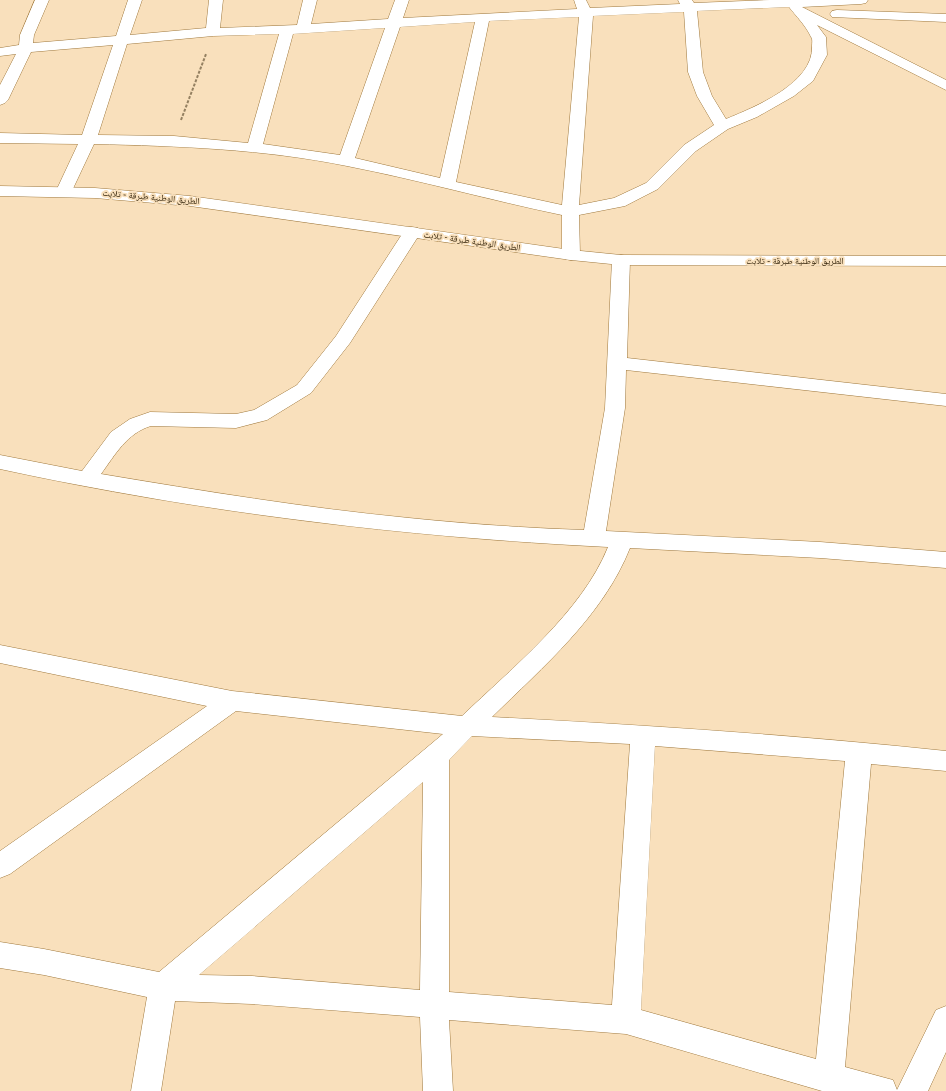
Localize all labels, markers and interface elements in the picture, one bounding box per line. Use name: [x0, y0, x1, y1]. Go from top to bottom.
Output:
street label: الطريق الوطنية طبرقة - تلابت: [102, 187, 200, 207]
street label: الطريق الوطنية طبرقة - تلابت: [423, 228, 521, 253]
street label: الطريق الوطنية طبرقة - تلابت: [746, 255, 844, 266]

